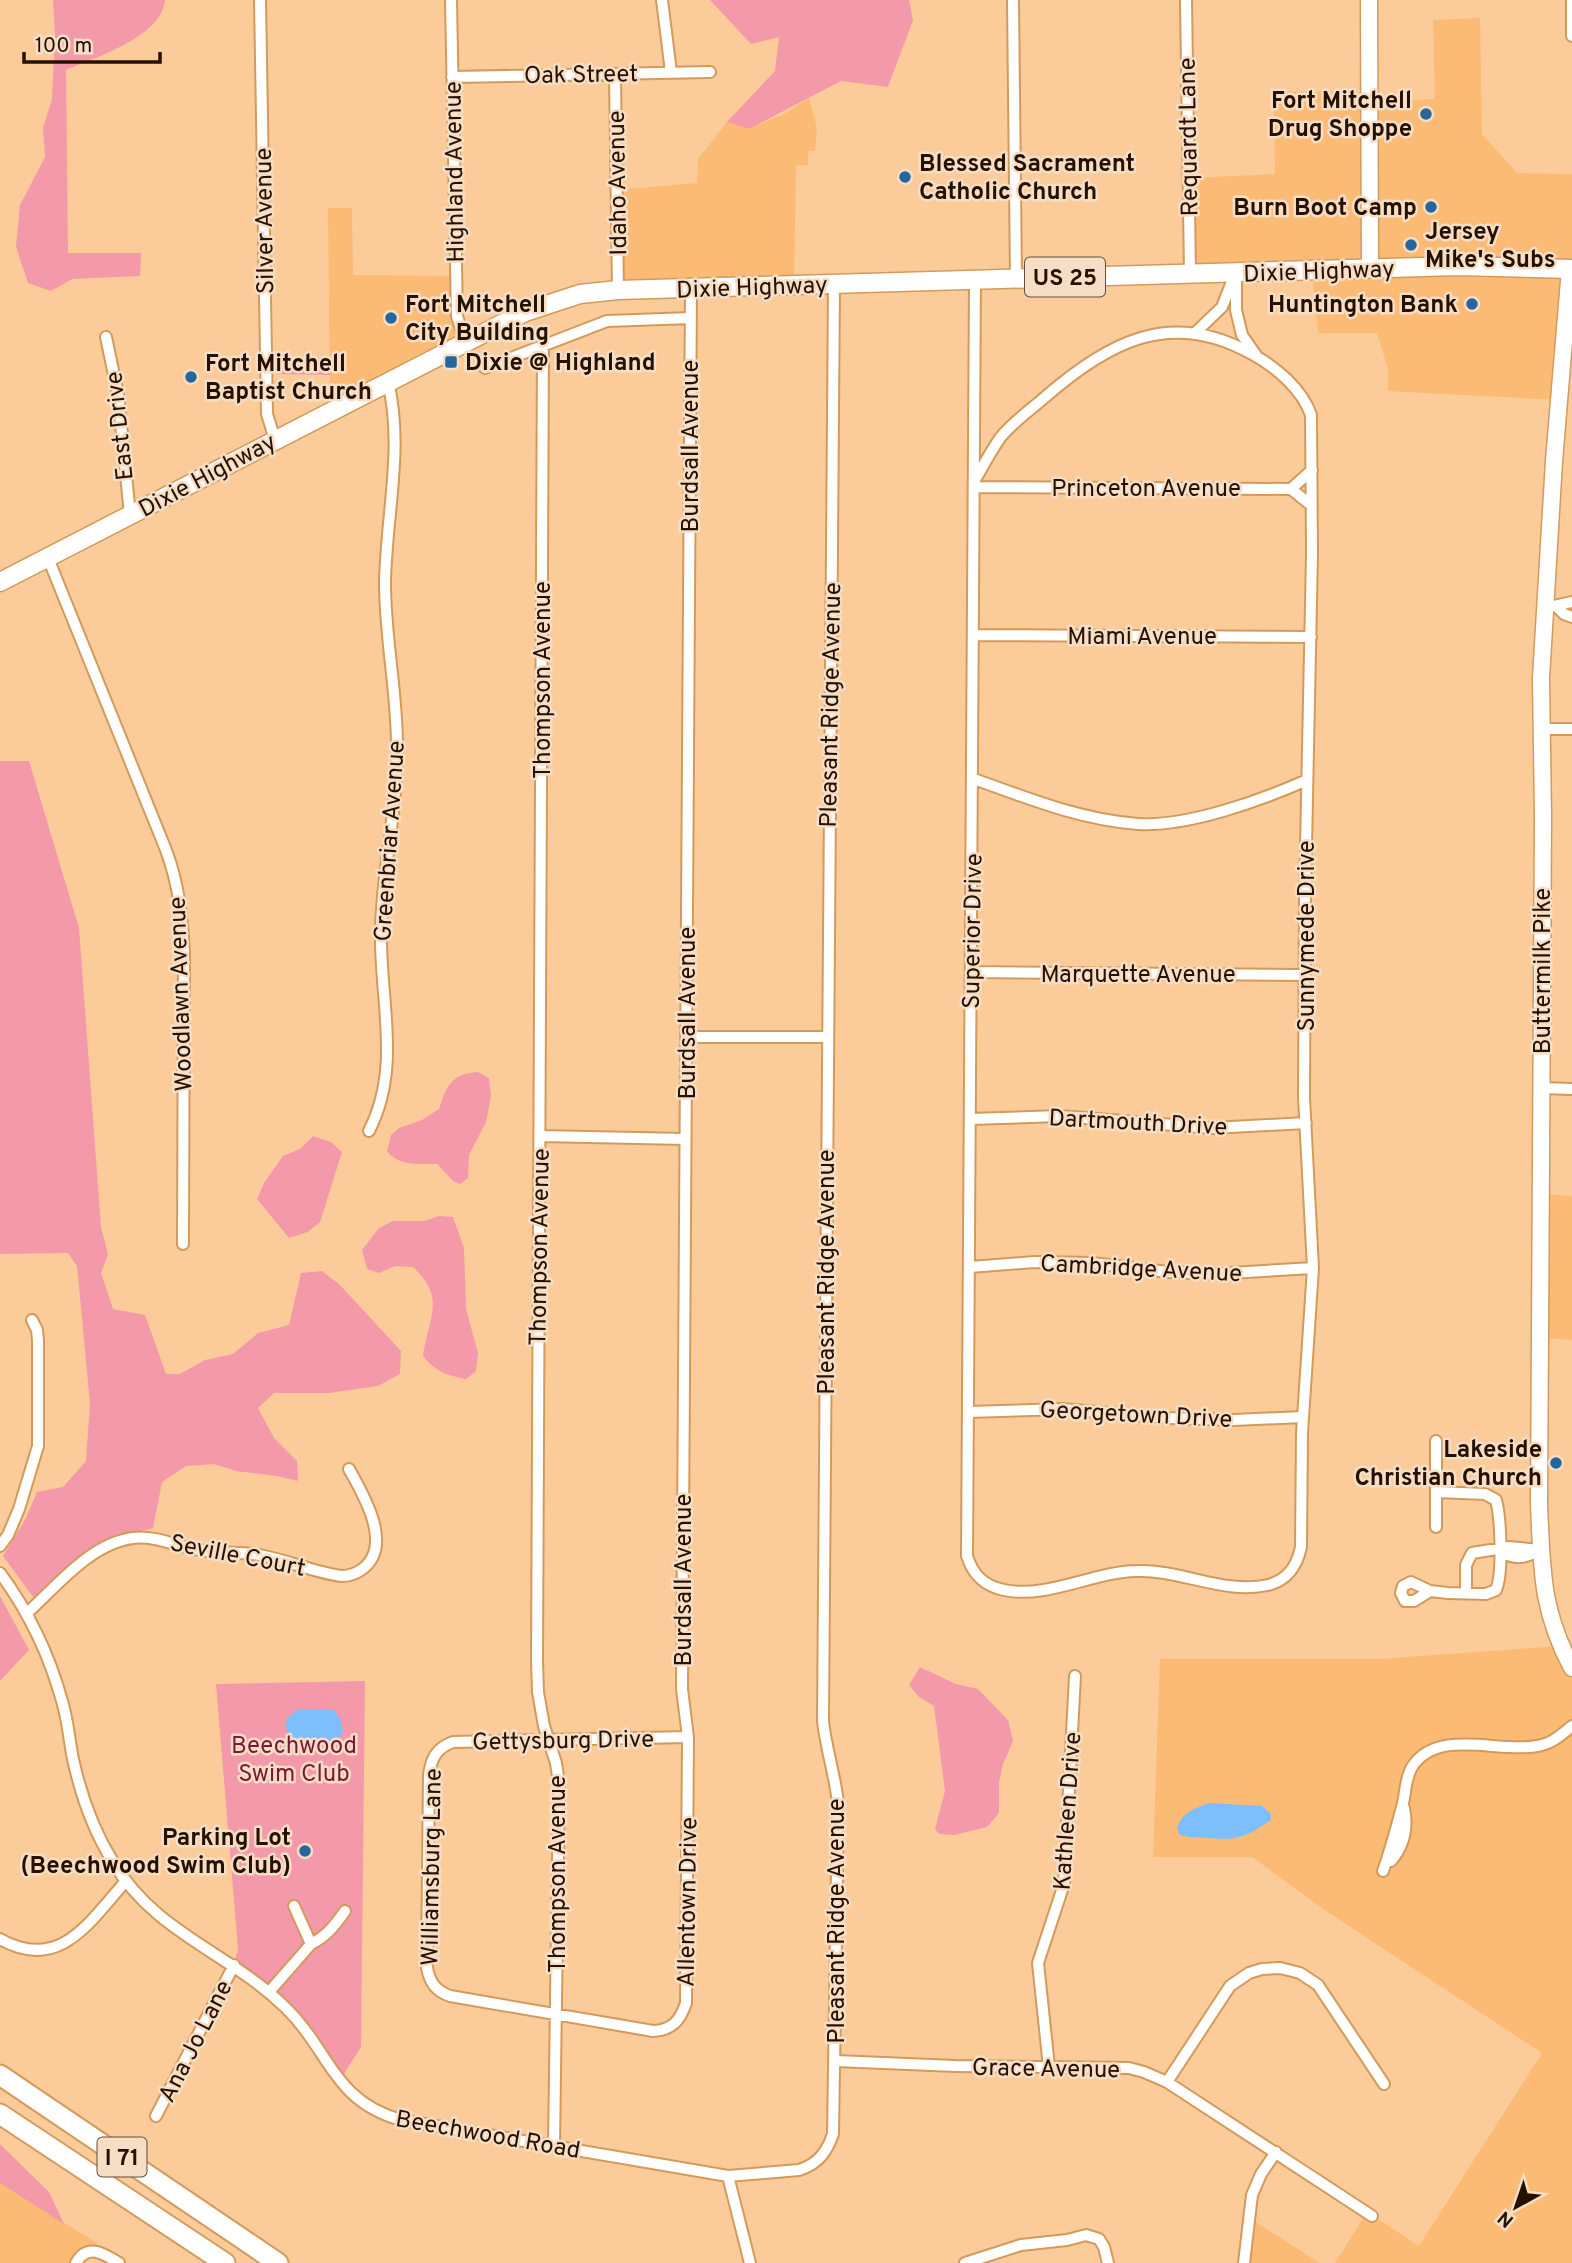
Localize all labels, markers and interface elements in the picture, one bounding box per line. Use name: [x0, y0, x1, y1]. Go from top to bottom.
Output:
scale bar: [24, 21, 161, 65]
text: 100 m: [35, 33, 92, 60]
street label: Requardt Lane: [1174, 57, 1206, 217]
street label: Oak Street: [524, 60, 638, 92]
street label: Highland Avenue: [439, 81, 473, 263]
place label: Fort Mitchell Drug Shoppe: [1268, 87, 1412, 145]
marker: Fort Mitchell Drug Shoppe: [1418, 106, 1434, 122]
street label: Idaho Avenue: [603, 110, 635, 256]
street label: Silver Avenue: [250, 148, 282, 294]
place label: Blessed Sacrament Catholic Church: [919, 150, 1135, 208]
marker: Blessed Sacrament Catholic Church: [897, 169, 913, 185]
place label: Burn Boot Camp: [1233, 194, 1417, 224]
marker: Burn Boot Camp: [1423, 199, 1439, 215]
place label: Jersey Mike's Subs: [1425, 218, 1556, 276]
marker: Jersey Mike's Subs: [1403, 237, 1419, 253]
street label: Dixie Highway: [1243, 255, 1395, 291]
road number: US 25: [1025, 258, 1105, 296]
street label: Dixie Highway: [676, 271, 828, 307]
place label: Fort Mitchell City Building: [405, 291, 549, 349]
place label: Huntington Bank: [1268, 291, 1458, 321]
marker: Huntington Bank: [1464, 296, 1480, 312]
marker: Fort Mitchell City Building: [383, 310, 399, 326]
place label: Dixie @ Highland: [465, 349, 656, 379]
place label: Fort Mitchell Baptist Church: [205, 350, 372, 408]
marker: Dixie @ Highland: [443, 354, 459, 370]
street label: Burdsall Avenue: [677, 360, 707, 532]
marker: Fort Mitchell Baptist Church: [183, 369, 199, 385]
street label: East Drive: [100, 370, 142, 482]
street label: Dixie Highway: [134, 428, 282, 526]
street label: Princeton Avenue: [1051, 475, 1241, 505]
street label: Thompson Avenue: [529, 581, 559, 779]
street label: Pleasant Ridge Avenue: [815, 582, 849, 828]
street label: Miami Avenue: [1067, 623, 1217, 653]
street label: Greenbriar Avenue: [369, 740, 413, 943]
street label: Sunnymede Drive: [1293, 840, 1323, 1032]
street label: Superior Drive: [958, 853, 990, 1009]
street label: Buttermilk Pike: [1529, 888, 1559, 1054]
street label: Woodlawn Avenue: [164, 896, 200, 1092]
street label: Burdsall Avenue: [674, 927, 704, 1099]
street label: Marquette Avenue: [1040, 961, 1236, 991]
street label: Dartmouth Drive: [1048, 1104, 1228, 1144]
street label: Thompson Avenue: [524, 1148, 558, 1346]
street label: Pleasant Ridge Avenue: [813, 1149, 843, 1395]
street label: Cambridge Avenue: [1039, 1250, 1243, 1290]
street label: Georgetown Drive: [1039, 1396, 1233, 1436]
place label: Lakeside Christian Church: [1354, 1436, 1542, 1494]
marker: Lakeside Christian Church: [1548, 1455, 1564, 1471]
street label: Burdsall Avenue: [670, 1494, 700, 1666]
street label: Seville Court: [167, 1529, 308, 1585]
street label: Gettysburg Drive: [472, 1725, 654, 1759]
street label: Kathleen Drive: [1048, 1731, 1089, 1891]
park label: Beechwood Swim Club: [231, 1732, 357, 1790]
street label: Williamsburg Lane: [416, 1768, 450, 1966]
street label: Thompson Avenue: [544, 1775, 574, 1973]
street label: Pleasant Ridge Avenue: [823, 1798, 853, 2044]
street label: Allentown Drive: [673, 1817, 705, 1987]
place label: Parking Lot (Beechwood Swim Club): [21, 1824, 291, 1882]
marker: Parking Lot (Beechwood Swim Club): [297, 1843, 313, 1859]
street label: Ana Jo Lane: [153, 1976, 240, 2108]
street label: Grace Avenue: [972, 2054, 1120, 2086]
street label: Beechwood Road: [393, 2105, 582, 2167]
road number: I 71: [97, 2138, 146, 2176]
north arrow: [1481, 2172, 1551, 2242]
text: N: [1493, 2205, 1519, 2232]

